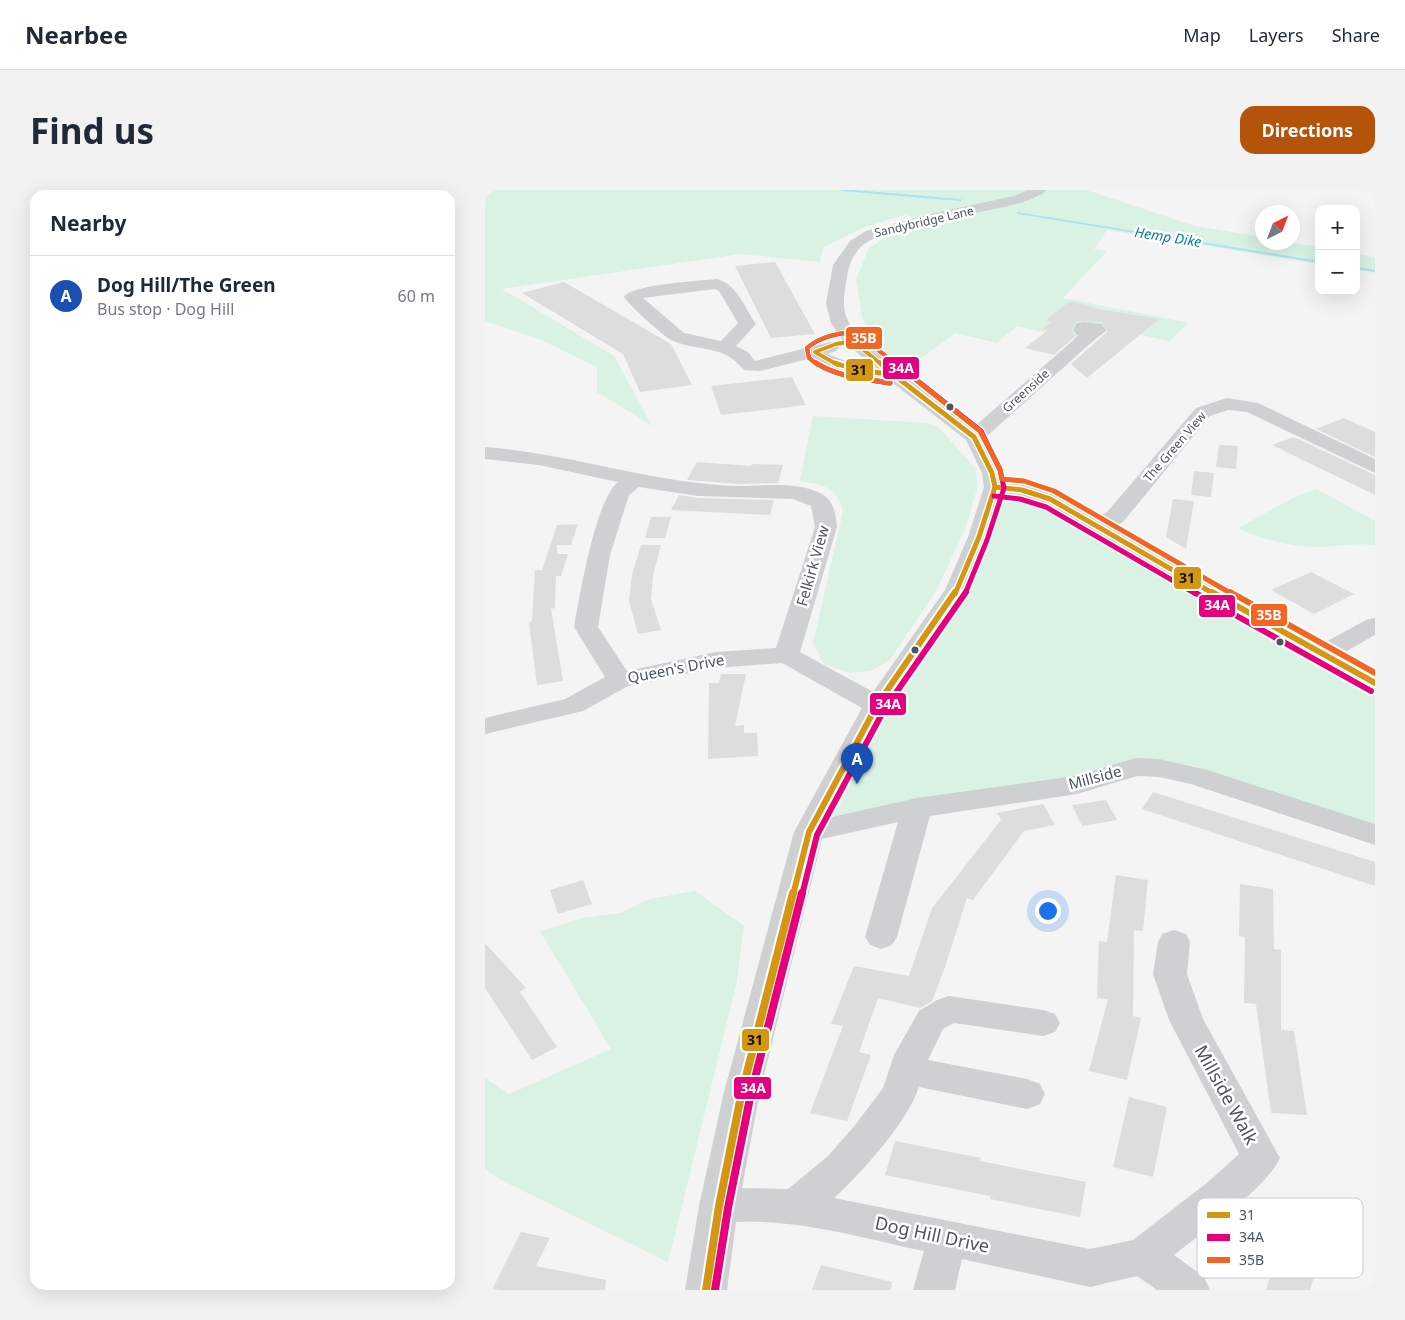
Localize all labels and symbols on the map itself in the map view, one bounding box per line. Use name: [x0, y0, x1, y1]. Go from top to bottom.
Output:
street label: Sandybridge Lane: [873, 202, 975, 241]
north arrow: [1255, 205, 1300, 250]
water label: Hemp Dike: [1133, 222, 1203, 251]
line badge: 35B: [845, 326, 883, 350]
text: 35B: [851, 328, 877, 347]
line badge: 34A: [882, 356, 920, 380]
line badge: 31: [845, 358, 874, 382]
text: 34A: [888, 358, 914, 377]
text: 31: [851, 360, 867, 379]
street label: Greenside: [999, 365, 1053, 416]
unlabelled marker: [945, 402, 955, 412]
street label: The Green View: [1139, 408, 1210, 485]
street label: Felkirk View: [791, 523, 833, 608]
line badge: 31: [1173, 566, 1202, 590]
text: 31: [1179, 568, 1195, 587]
line badge: 34A: [1198, 594, 1236, 618]
text: 34A: [1204, 595, 1230, 614]
line badge: 35B: [1250, 603, 1288, 627]
text: 35B: [1256, 605, 1282, 624]
unlabelled marker: [1275, 637, 1285, 647]
unlabelled marker: [910, 645, 920, 655]
street label: Queen's Drive: [626, 649, 726, 687]
line badge: 34A: [869, 692, 907, 716]
text: 34A: [875, 694, 901, 713]
pin: A: [841, 743, 873, 784]
street label: Millside: [1066, 760, 1123, 794]
your location: [1035, 898, 1061, 924]
line badge: 31: [741, 1028, 770, 1052]
text: 31: [747, 1030, 763, 1049]
street label: Millside Walk: [1190, 1041, 1264, 1149]
line badge: 34A: [733, 1076, 772, 1100]
text: 34A: [740, 1078, 766, 1097]
legend: [1197, 1198, 1363, 1278]
text: 31: [1239, 1205, 1255, 1224]
street label: Dog Hill Drive: [873, 1210, 992, 1258]
text: 34A: [1239, 1227, 1264, 1246]
text: 35B: [1239, 1250, 1264, 1269]

